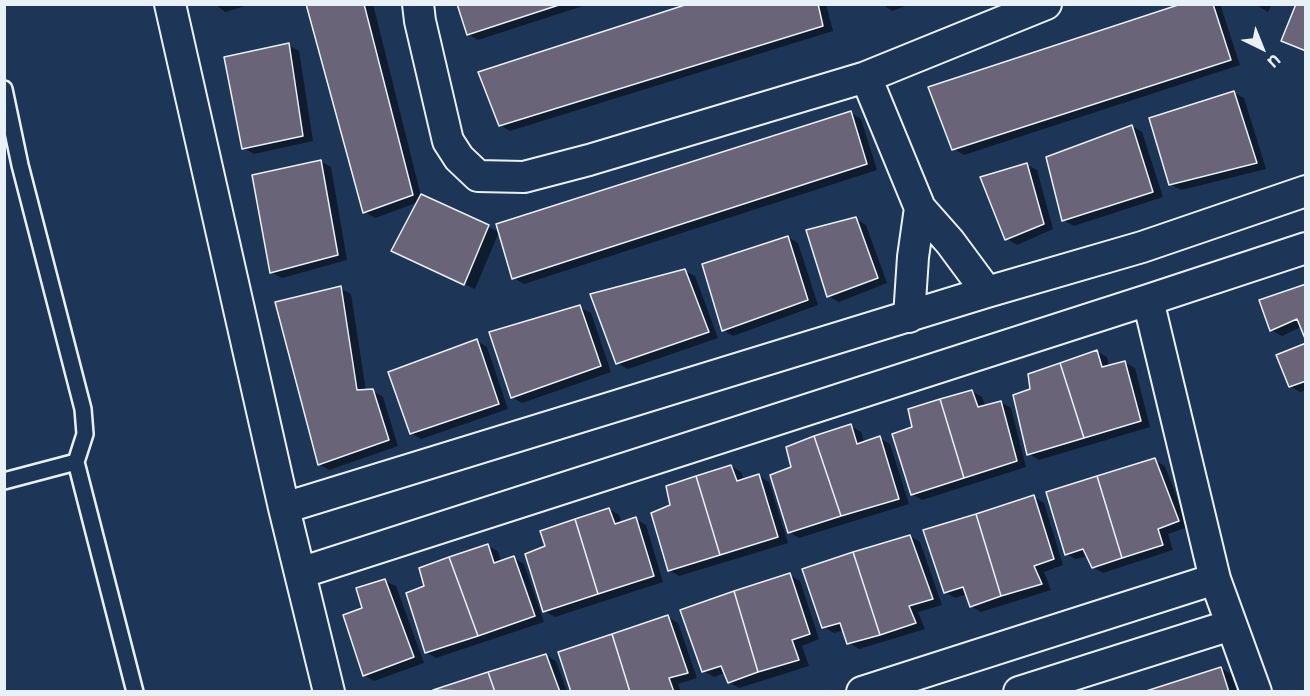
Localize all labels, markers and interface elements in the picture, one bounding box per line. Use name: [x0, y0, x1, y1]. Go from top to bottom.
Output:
north arrow: [1232, 18, 1292, 78]
text: U: [1263, 50, 1286, 73]

